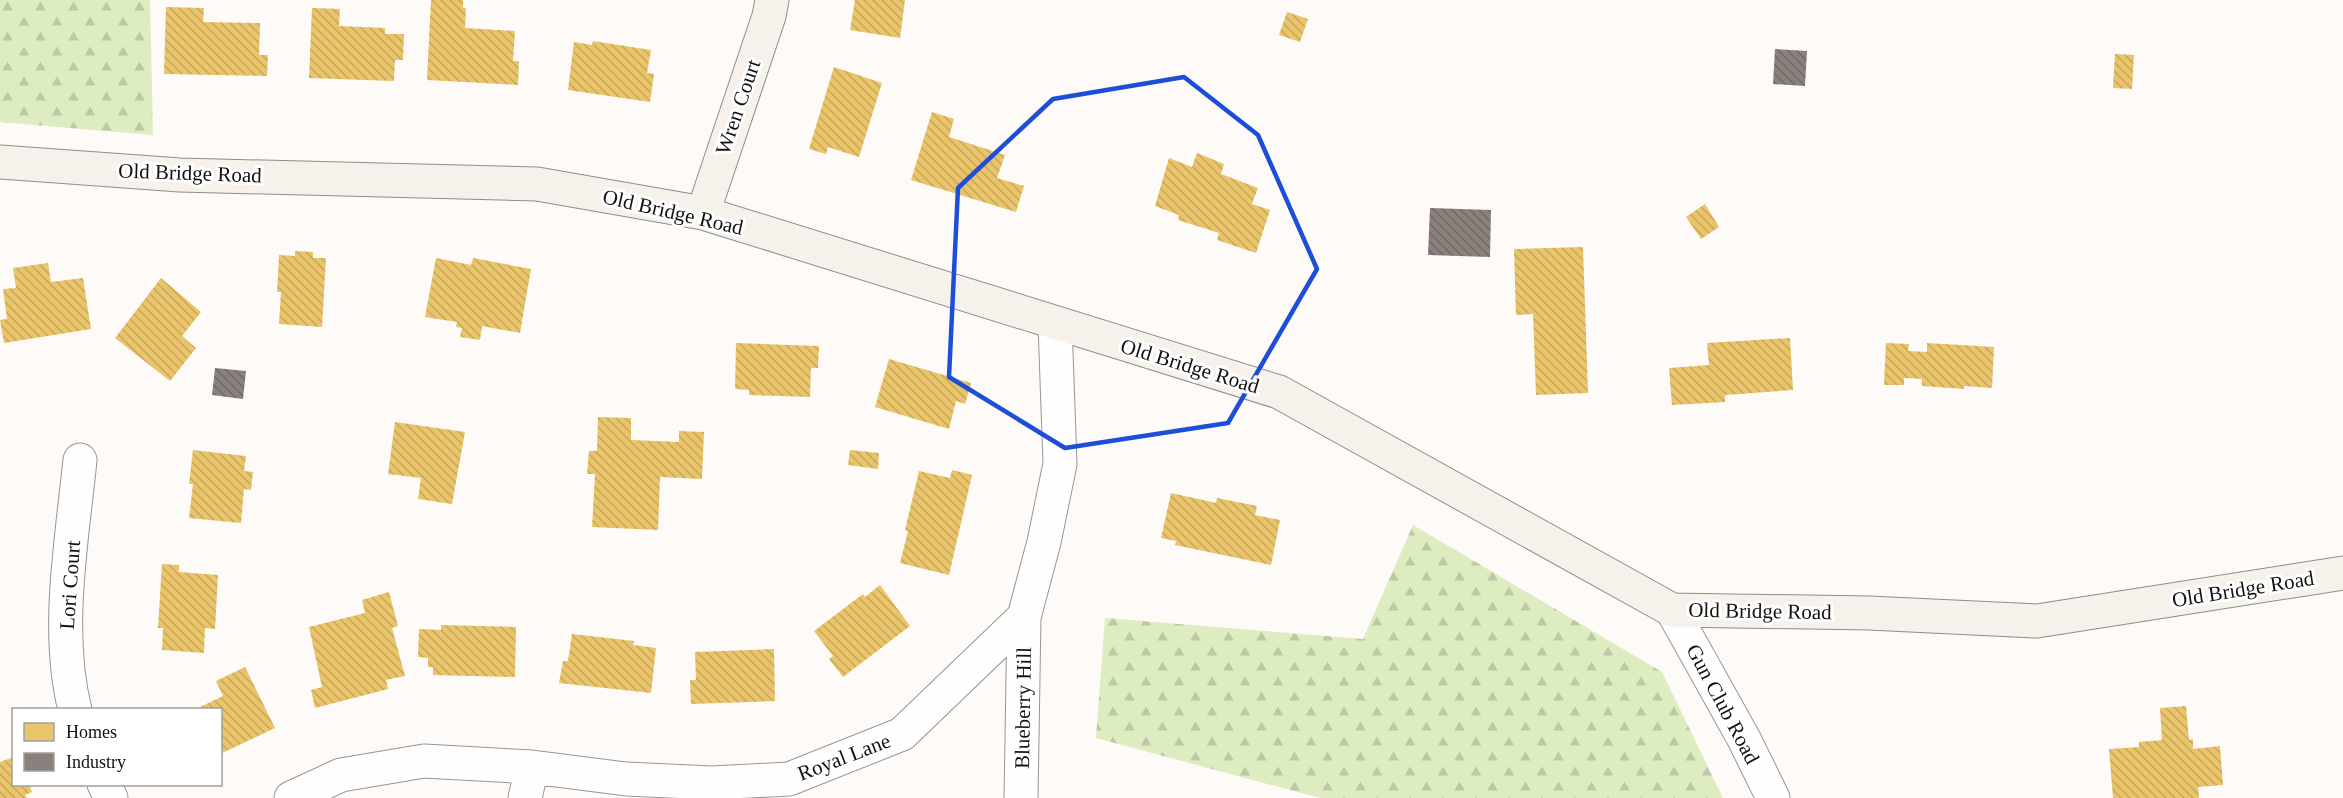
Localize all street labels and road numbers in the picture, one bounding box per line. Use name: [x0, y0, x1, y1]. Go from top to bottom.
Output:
street label: Wren Court: [711, 56, 765, 158]
street label: Old Bridge Road: [118, 159, 263, 188]
street label: Old Bridge Road: [600, 184, 746, 240]
street label: Old Bridge Road: [1118, 334, 1263, 399]
street label: Lori Court: [55, 539, 85, 630]
street label: Old Bridge Road: [2170, 566, 2316, 612]
street label: Old Bridge Road: [1688, 598, 1832, 624]
street label: Gun Club Road: [1681, 640, 1765, 768]
street label: Blueberry Hill: [1010, 647, 1036, 769]
street label: Royal Lane: [794, 728, 894, 786]

